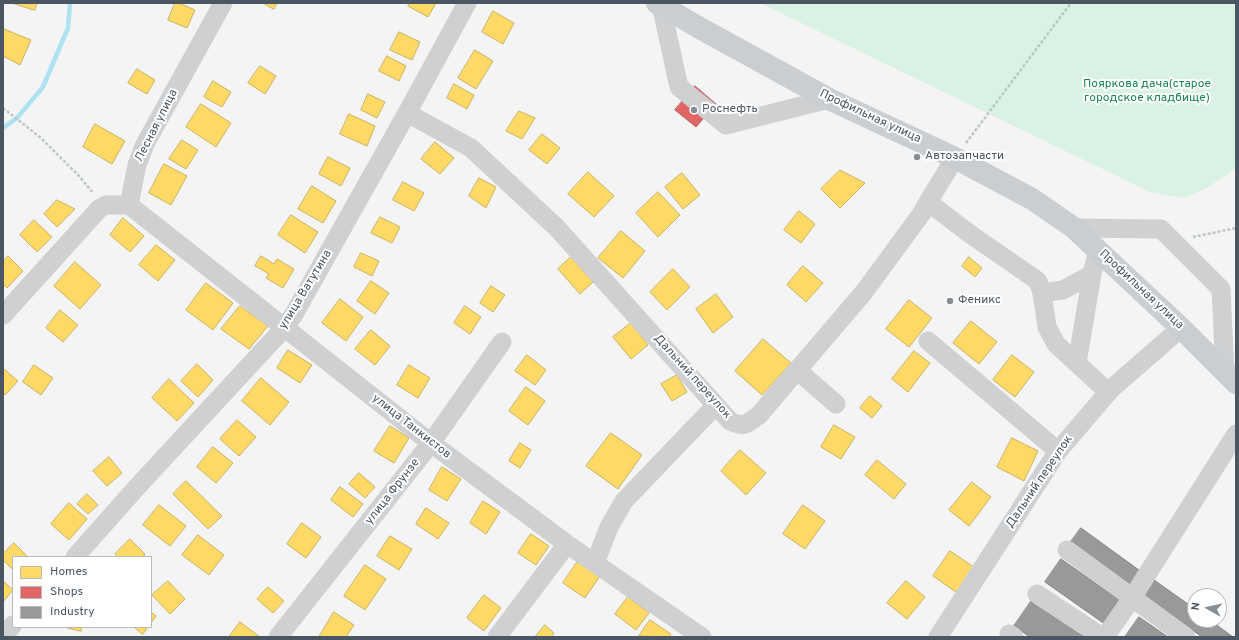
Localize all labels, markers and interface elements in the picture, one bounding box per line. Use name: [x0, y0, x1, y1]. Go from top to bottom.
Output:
park label: Пояркова дача(старое городское кладбище): [1083, 78, 1211, 106]
street label: Лесная улица: [133, 87, 181, 165]
street label: Профильная улица: [817, 87, 923, 147]
place label: Роснефть: [702, 103, 758, 117]
marker: Роснефть: [689, 105, 699, 115]
place label: Автозапчасти: [925, 150, 1004, 164]
marker: Автозапчасти: [912, 152, 922, 162]
street label: Профильная улица: [1096, 247, 1186, 333]
street label: улица Ватутина: [277, 248, 335, 332]
place label: Феникс: [958, 294, 1001, 308]
marker: Феникс: [945, 296, 955, 306]
street label: Дальний переулок: [650, 332, 734, 422]
street label: улица Танкистов: [369, 392, 453, 462]
street label: Дальний переулок: [1004, 433, 1076, 531]
street label: улица Фрунзе: [363, 456, 423, 528]
legend: [12, 556, 152, 628]
text: Homes: [50, 564, 87, 580]
text: Shops: [50, 584, 83, 600]
north arrow: [1187, 588, 1227, 628]
text: N: [1189, 602, 1204, 611]
text: Industry: [50, 604, 95, 620]

